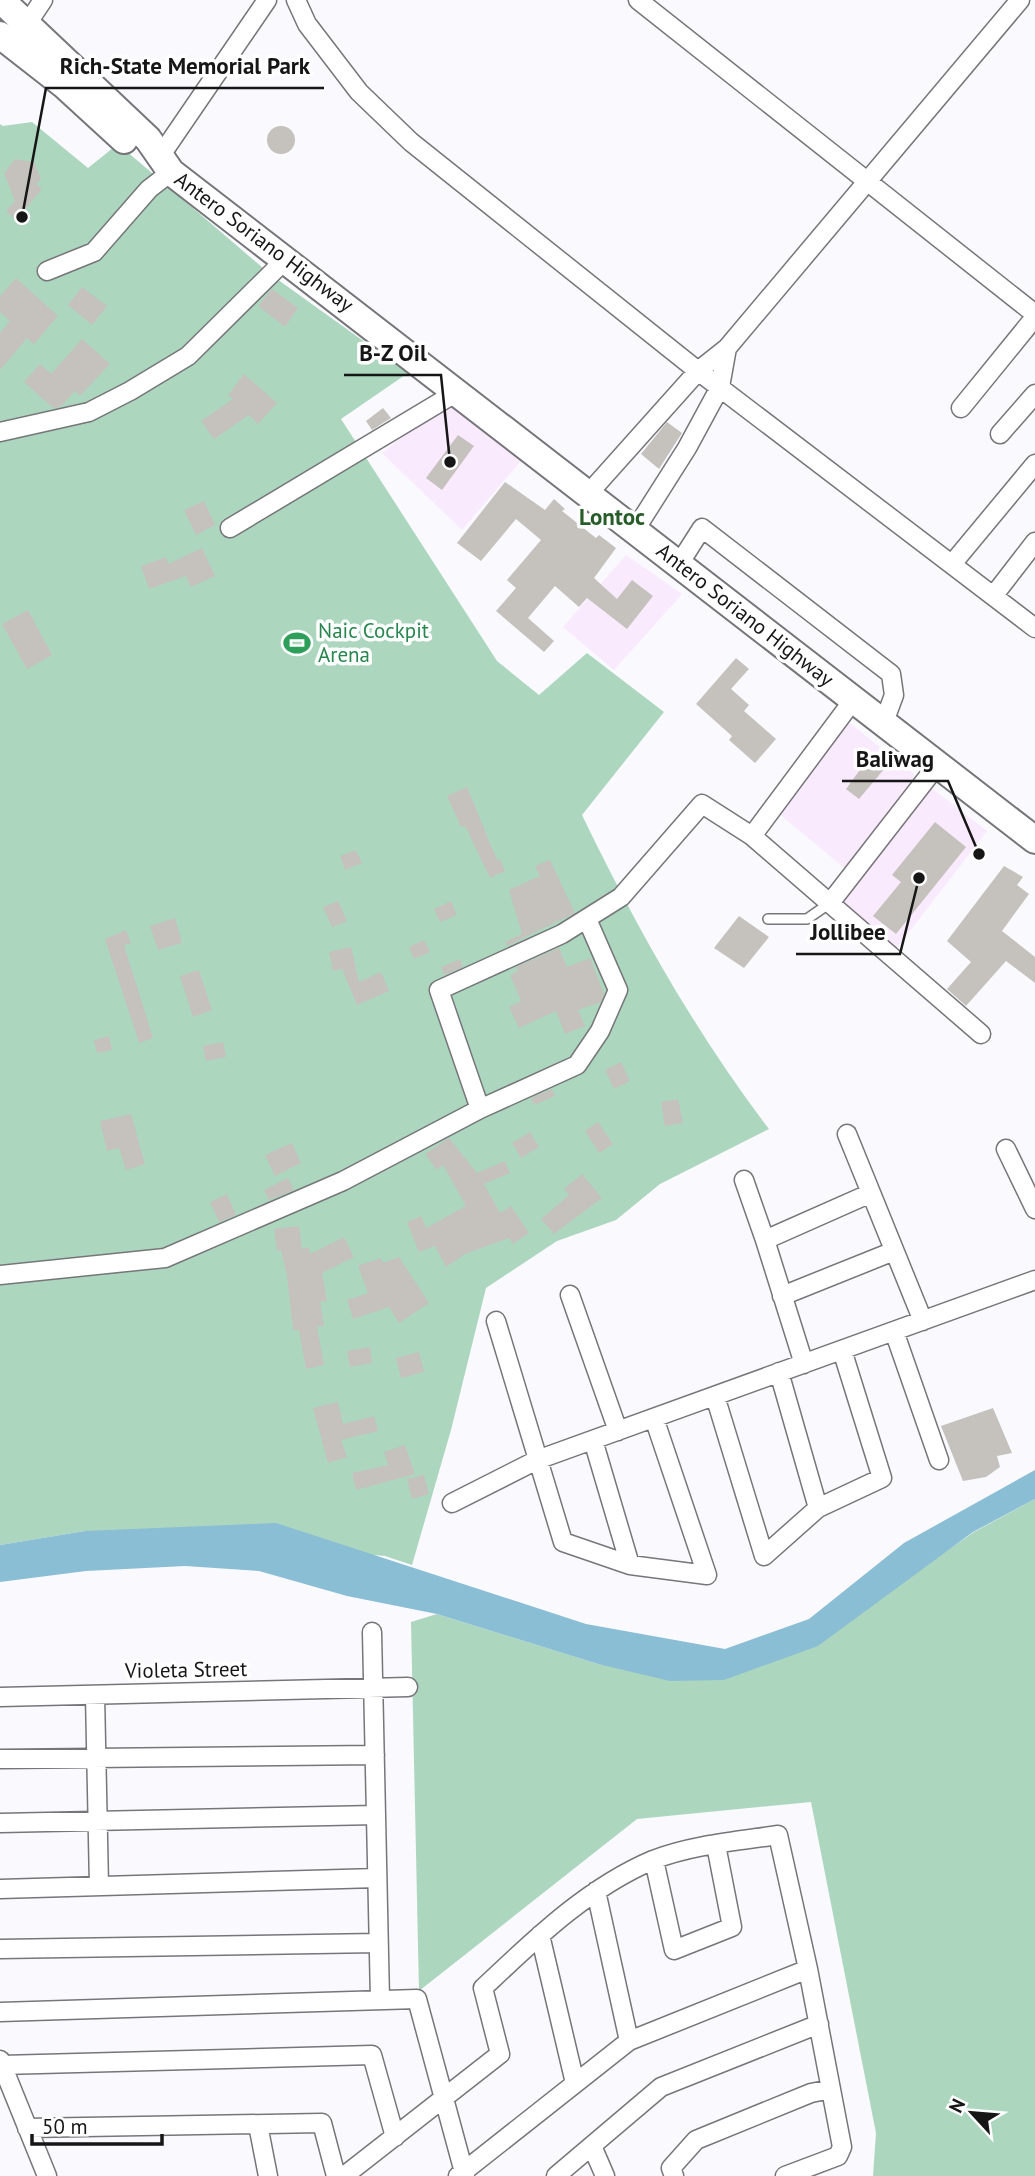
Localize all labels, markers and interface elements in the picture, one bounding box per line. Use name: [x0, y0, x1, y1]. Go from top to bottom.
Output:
callout: Rich-State Memorial Park: [46, 44, 324, 88]
text: Rich-State Memorial Park: [60, 51, 311, 80]
street label: Antero Soriano Highway: [169, 165, 359, 318]
callout: B-Z Oil: [344, 331, 441, 375]
text: B-Z Oil: [359, 338, 427, 367]
district label: Lontoc: [579, 502, 645, 531]
street label: Antero Soriano Highway: [651, 537, 839, 692]
place label: Naic Cockpit Arena: [318, 617, 429, 668]
sports icon: Naic Cockpit Arena: [282, 628, 312, 658]
callout: Baliwag: [842, 737, 948, 781]
text: Baliwag: [856, 744, 934, 773]
callout: Jollibee: [796, 910, 900, 954]
text: Jollibee: [809, 917, 886, 946]
street label: Violeta Street: [124, 1655, 247, 1684]
north arrow: [937, 2078, 1007, 2148]
text: N: [943, 2095, 970, 2116]
scale bar: [32, 2102, 161, 2146]
text: 50 m: [42, 2113, 88, 2140]

